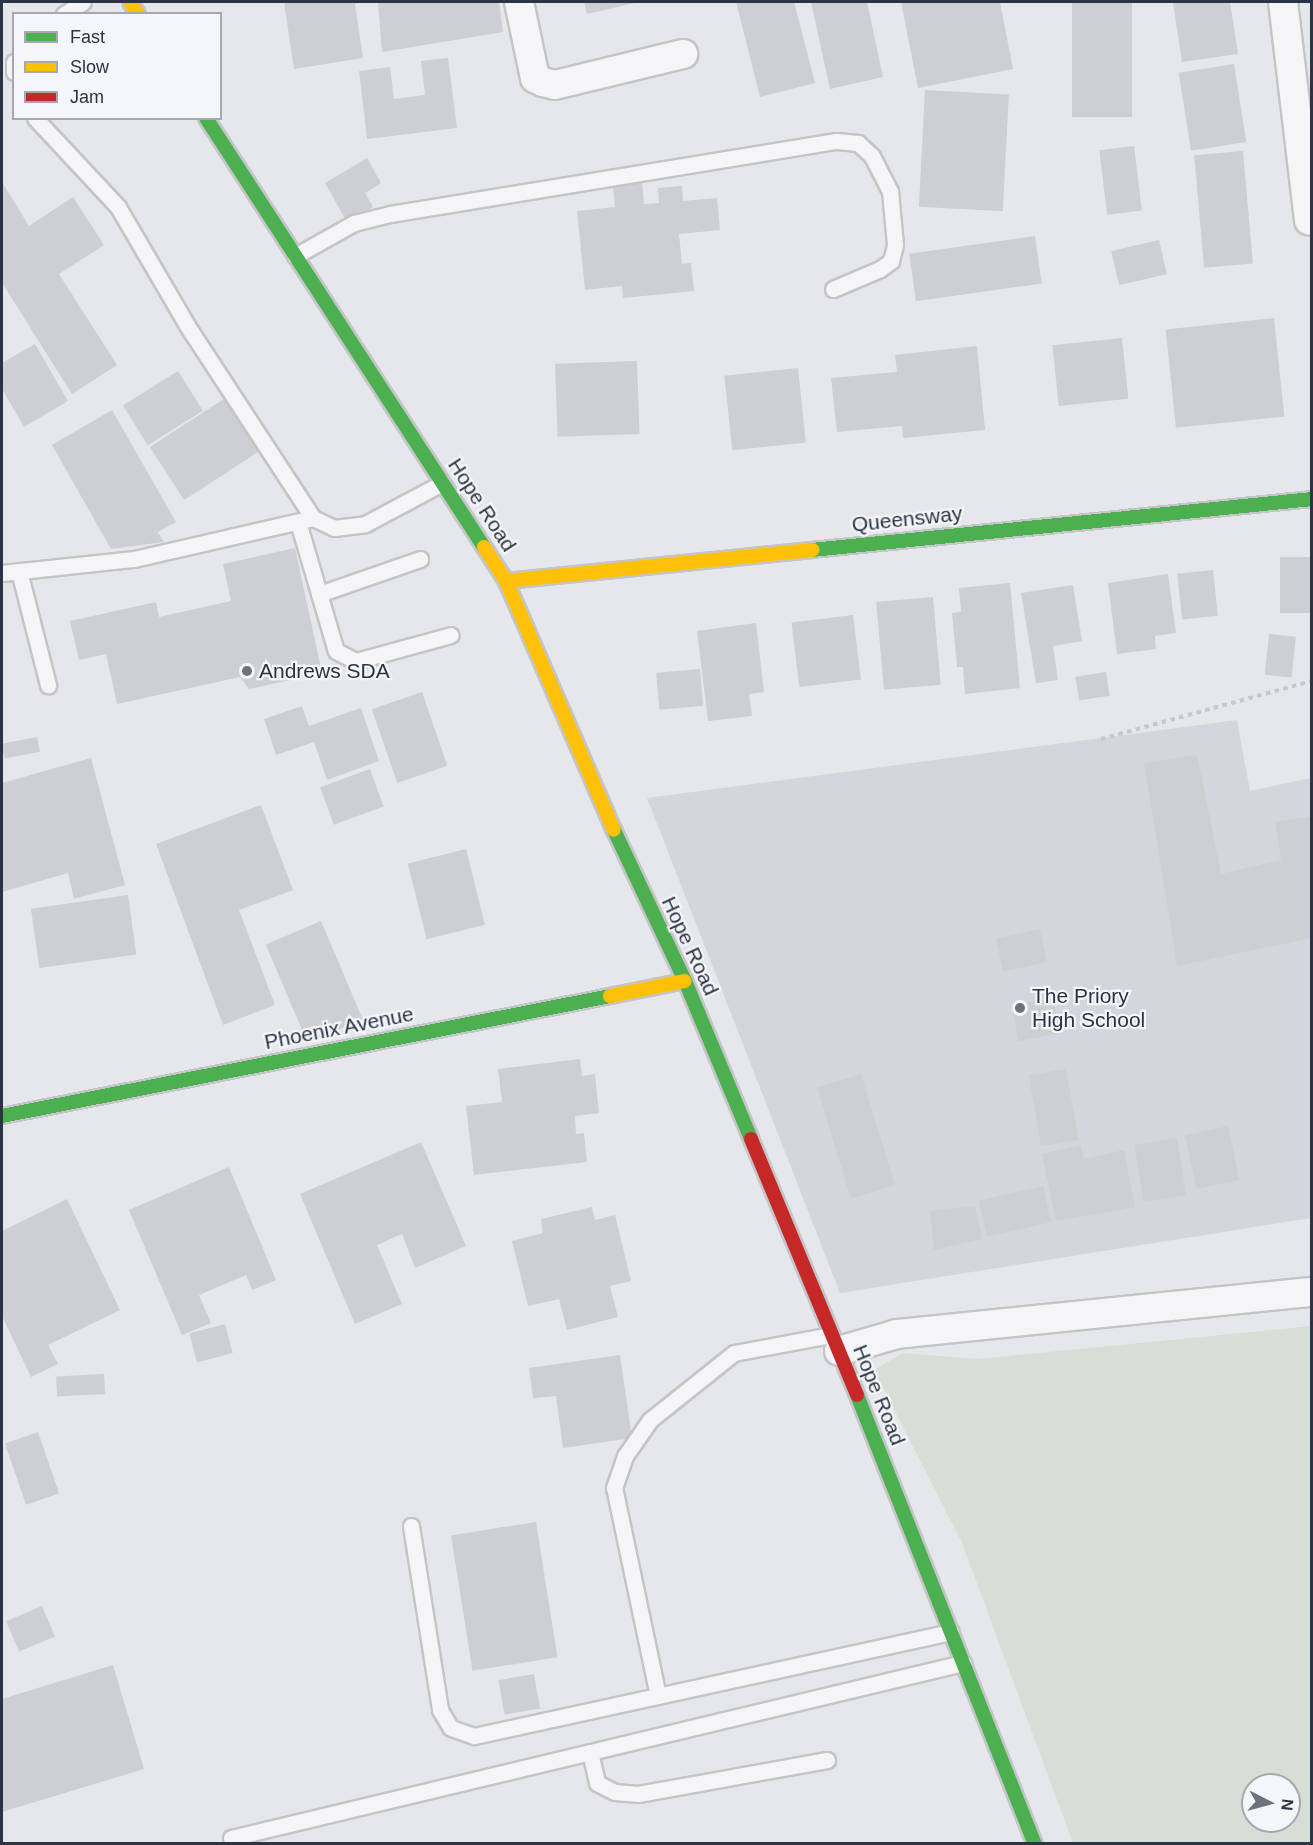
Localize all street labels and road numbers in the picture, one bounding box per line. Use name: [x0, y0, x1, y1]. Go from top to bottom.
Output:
street label: Hope Road: [443, 454, 521, 556]
street label: Queensway: [851, 501, 963, 537]
street label: Hope Road: [656, 893, 724, 999]
street label: Phoenix Avenue: [262, 1001, 416, 1055]
street label: Hope Road: [847, 1341, 911, 1449]

